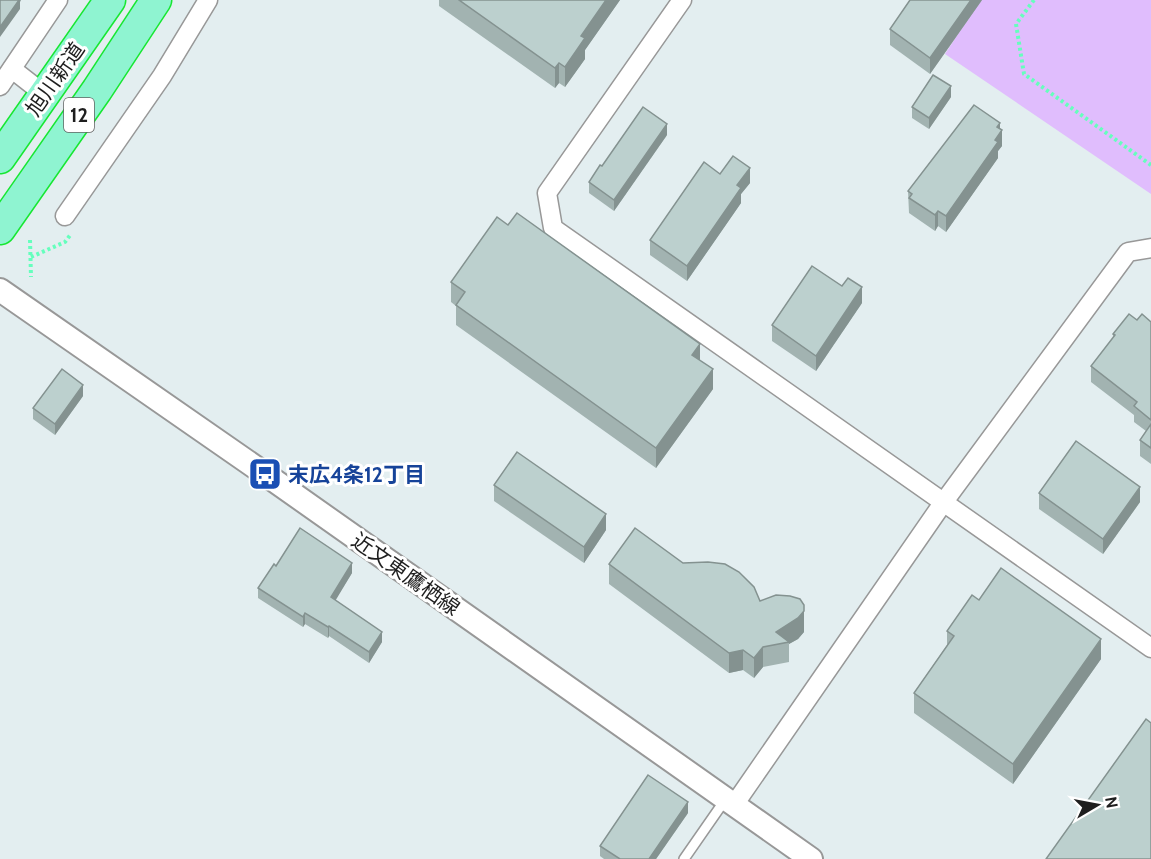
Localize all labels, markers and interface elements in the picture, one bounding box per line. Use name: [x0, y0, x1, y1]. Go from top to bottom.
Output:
street label: 旭川新道: [21, 37, 89, 121]
road number: 12: [64, 98, 94, 132]
bus stop icon: 末広4条12丁目: [247, 456, 283, 492]
place label: 末広4条12丁目: [288, 462, 425, 487]
street label: 近文東鷹栖線: [347, 528, 465, 620]
north arrow: [1067, 775, 1127, 835]
text: N: [1101, 795, 1122, 810]

